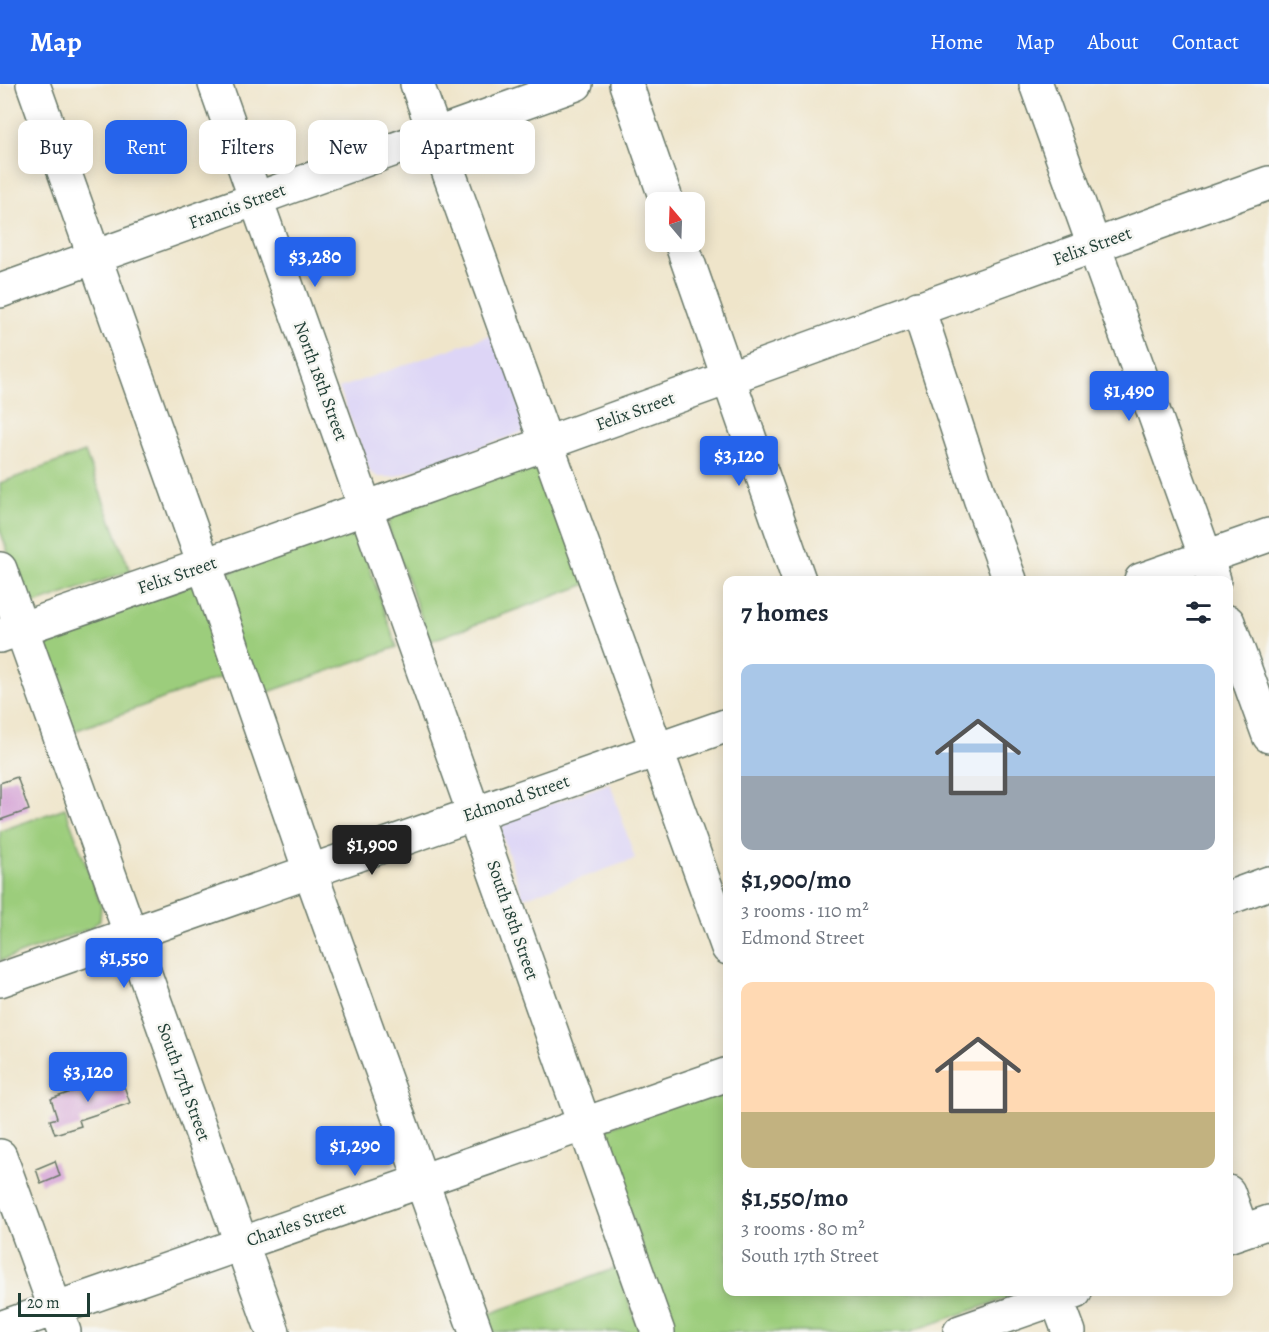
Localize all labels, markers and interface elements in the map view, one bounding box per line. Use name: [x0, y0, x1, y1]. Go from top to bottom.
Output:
text: Map: [30, 23, 82, 61]
text: Home: [930, 28, 983, 56]
text: Map: [1016, 28, 1054, 56]
text: About: [1087, 28, 1139, 56]
text: Contact: [1172, 28, 1239, 56]
chip: Buy: [18, 120, 93, 174]
chip: Rent: [105, 120, 187, 174]
chip: Filters: [199, 120, 296, 174]
chip: New: [308, 120, 388, 174]
chip: Apartment: [400, 120, 535, 174]
street label: Francis Street: [185, 177, 289, 235]
north arrow: [645, 192, 705, 252]
map controls: [645, 192, 705, 252]
street label: Felix Street: [1049, 221, 1135, 271]
pin: $3,280: [266, 237, 364, 288]
text: $3,280: [289, 243, 341, 270]
street label: North 18th Street: [288, 318, 354, 444]
pin: $1,490: [1080, 371, 1178, 422]
text: $1,490: [1104, 377, 1154, 404]
street label: Felix Street: [592, 386, 678, 436]
pin: $3,120: [690, 436, 788, 487]
text: $3,120: [714, 442, 764, 469]
street label: Felix Street: [134, 550, 220, 600]
text: 7 homes: [741, 595, 829, 630]
icon: filters: [1182, 596, 1215, 629]
icon: home: [924, 703, 1032, 811]
street label: Edmond Street: [460, 769, 573, 827]
pin: $1,900: [323, 825, 421, 876]
text: $1,900: [346, 831, 398, 858]
street label: South 18th Street: [481, 857, 545, 983]
text: $1,900/mo: [741, 862, 851, 897]
text: 3 rooms · 110 m²: [741, 897, 869, 924]
text: Edmond Street: [741, 924, 865, 951]
pin: $1,550: [75, 938, 173, 989]
text: $1,550: [100, 944, 149, 971]
street label: South 17th Street: [152, 1020, 217, 1144]
icon: home: [924, 1021, 1032, 1129]
pin: $3,120: [39, 1052, 137, 1103]
text: $3,120: [63, 1058, 113, 1085]
pin: $1,290: [306, 1126, 404, 1177]
text: $1,290: [330, 1132, 380, 1159]
text: $1,550/mo: [741, 1180, 848, 1215]
street label: Charles Street: [243, 1196, 349, 1252]
text: 3 rooms · 80 m²: [741, 1215, 865, 1242]
text: South 17th Street: [741, 1242, 879, 1269]
scale bar: [18, 1290, 90, 1318]
text: 20 m: [27, 1292, 60, 1314]

